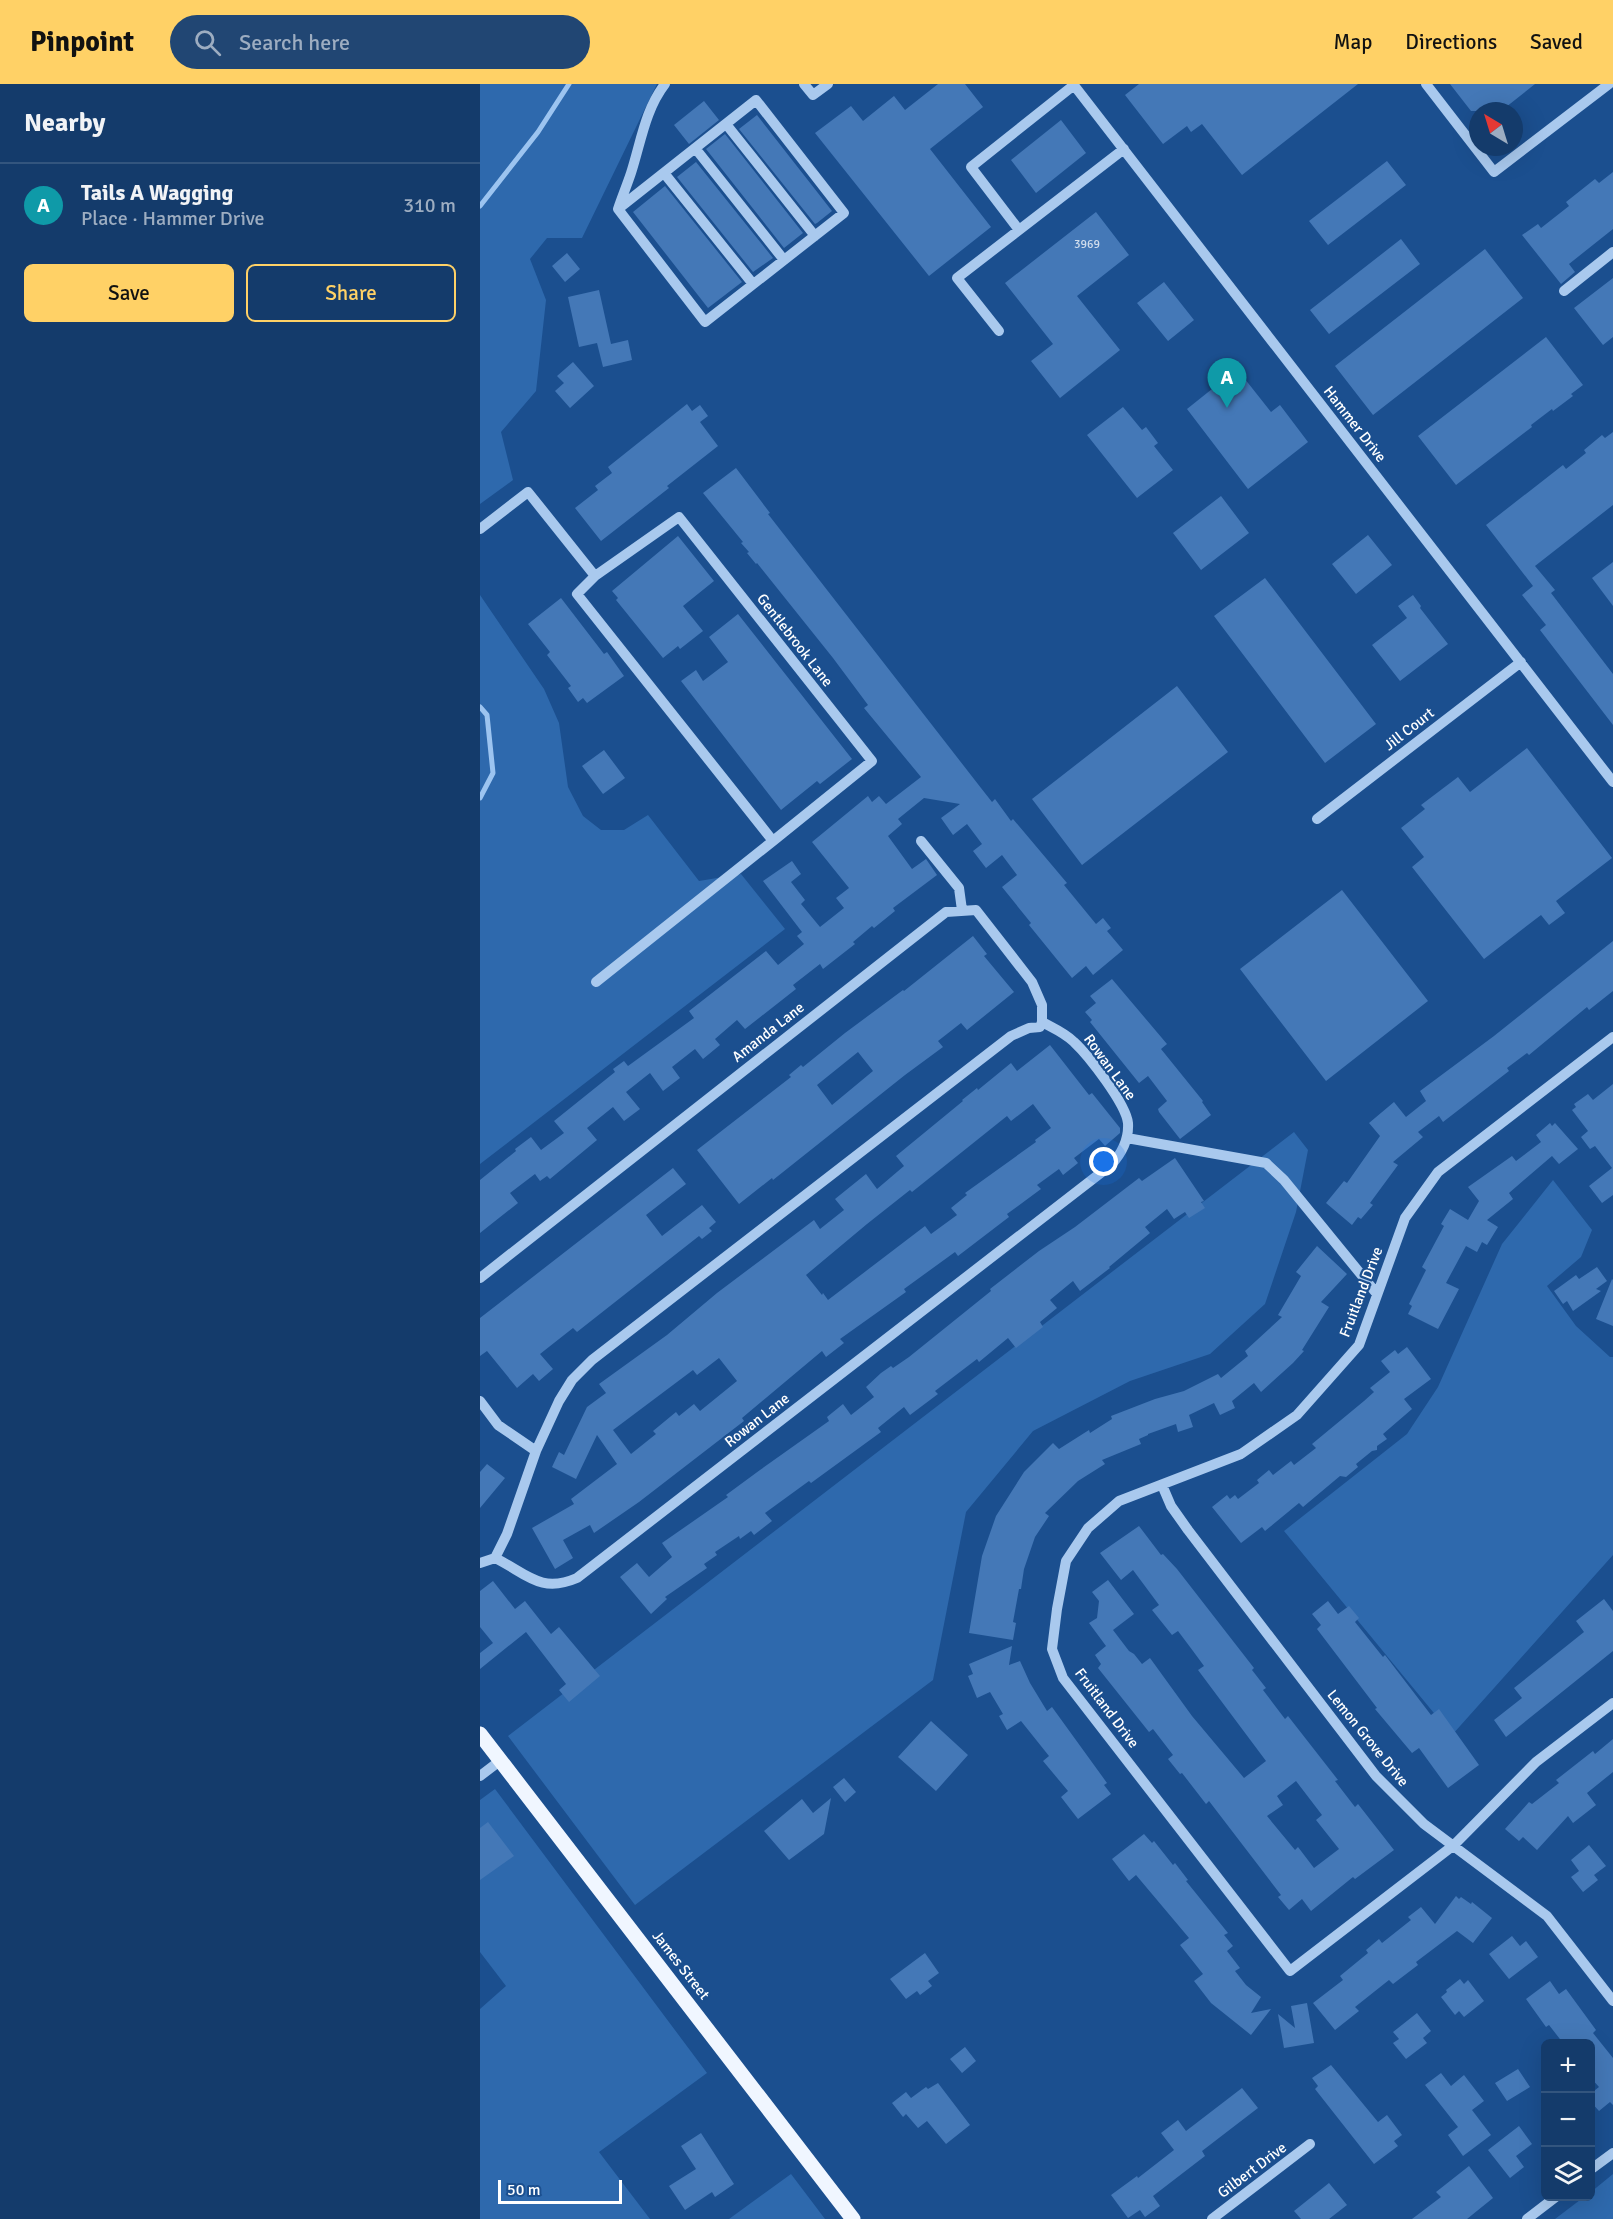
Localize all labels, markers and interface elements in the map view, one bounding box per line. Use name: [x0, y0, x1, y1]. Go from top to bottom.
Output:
search box: [170, 15, 590, 69]
text: Pinpoint: [30, 25, 134, 59]
icon: search: [191, 26, 224, 59]
text: Search here: [239, 29, 350, 56]
text: Map: [1334, 29, 1372, 55]
text: Directions: [1405, 29, 1497, 55]
text: Saved: [1530, 29, 1583, 55]
north arrow: [1469, 102, 1523, 156]
text: Nearby: [24, 107, 105, 139]
text: Tails A Wagging: [81, 179, 233, 206]
text: A: [37, 193, 50, 218]
text: 310 m: [403, 193, 456, 218]
text: Place · Hammer Drive: [81, 206, 265, 231]
house number: 3969: [1074, 237, 1100, 252]
button: Save: [24, 264, 234, 322]
button: Share: [246, 264, 456, 322]
pin: A: [1208, 358, 1246, 408]
street label: Hammer Drive: [1320, 382, 1390, 466]
street label: Gentlebrook Lane: [753, 590, 837, 690]
street label: Jill Court: [1380, 704, 1438, 754]
street label: Amanda Lane: [728, 998, 808, 1066]
street label: Rowan Lane: [1080, 1030, 1140, 1104]
your location: [1089, 1147, 1118, 1176]
street label: Fruitland Drive: [1336, 1244, 1386, 1340]
street label: Rowan Lane: [721, 1389, 793, 1451]
street label: Fruitland Drive: [1071, 1664, 1143, 1752]
street label: Lemon Grove Drive: [1323, 1686, 1413, 1790]
street label: James Street: [649, 1927, 713, 2003]
map controls: [1541, 2039, 1595, 2201]
button: +: [1541, 2039, 1595, 2093]
button: −: [1541, 2093, 1595, 2147]
street label: Gilbert Drive: [1214, 2138, 1290, 2202]
button: layers: [1541, 2147, 1595, 2201]
scale bar: [498, 2177, 622, 2204]
text: 50 m: [507, 2180, 541, 2200]

